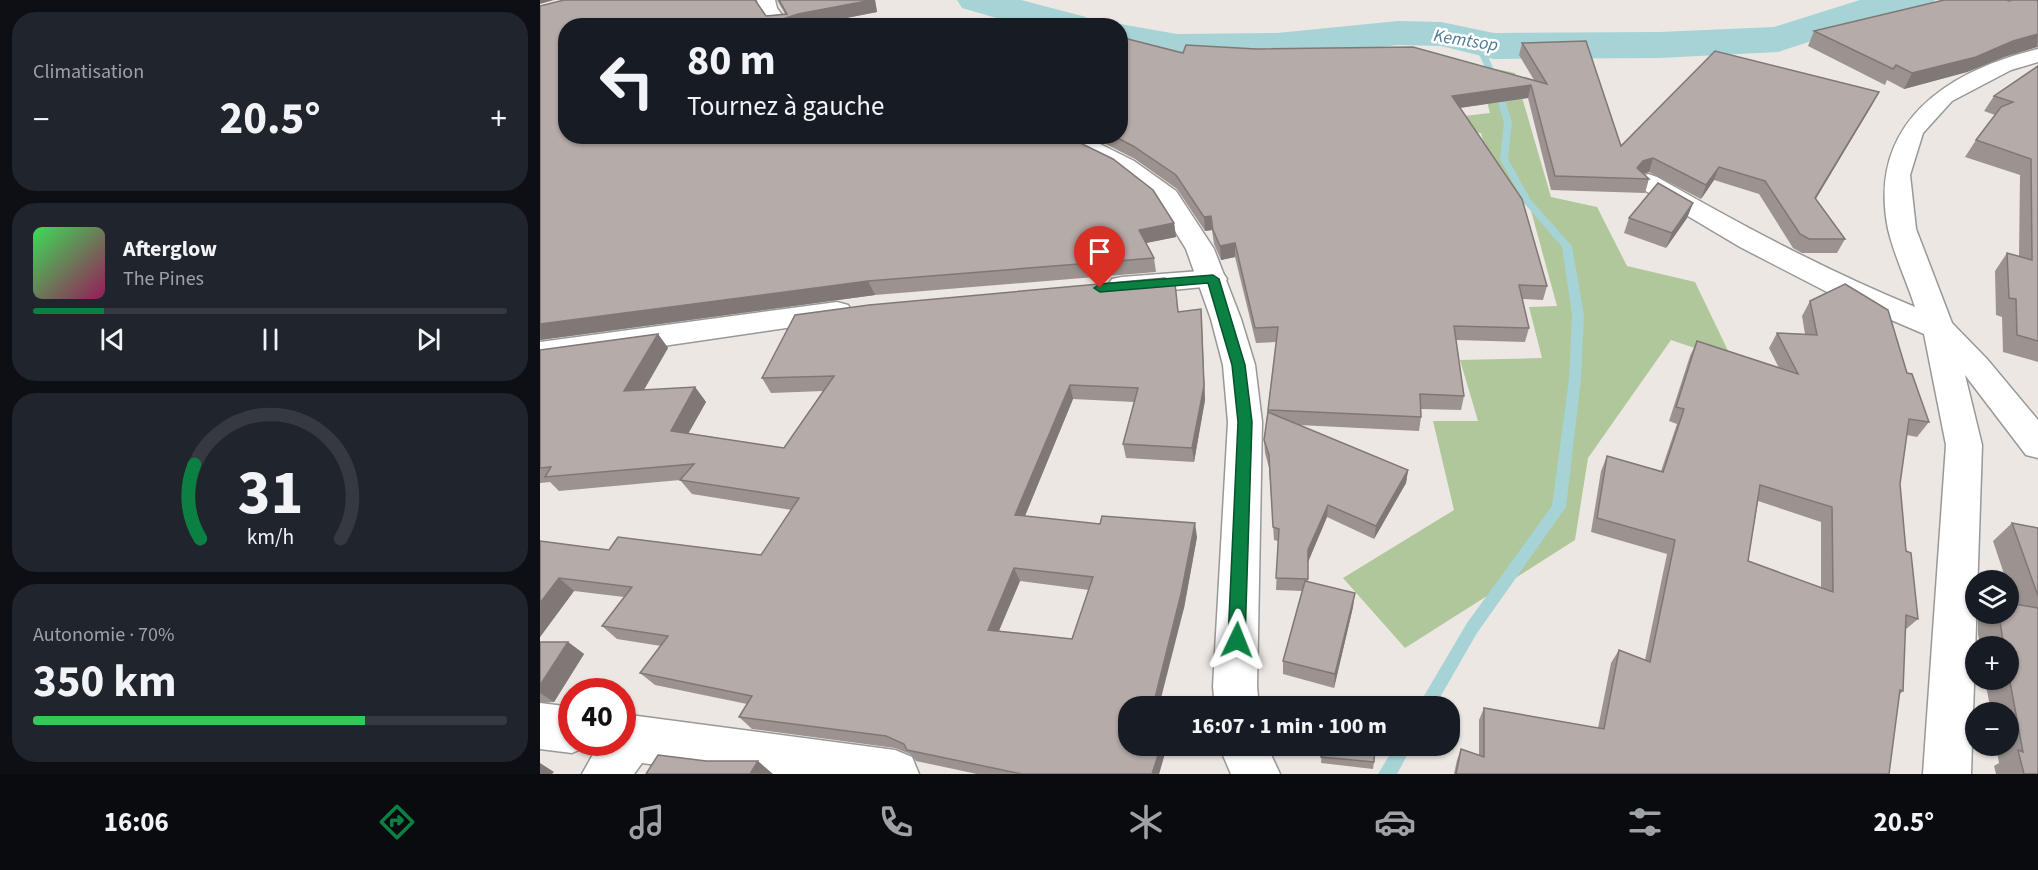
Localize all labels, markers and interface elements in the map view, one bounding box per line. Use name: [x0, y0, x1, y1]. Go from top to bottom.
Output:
water label: Kemtsop: [1432, 23, 1500, 58]
text: 80 m: [687, 31, 776, 91]
icon: left: [588, 42, 666, 120]
text: Climatisation: [33, 58, 144, 86]
text: 20.5°: [219, 87, 321, 151]
text: Tournez à gauche: [687, 87, 884, 126]
text: −: [33, 96, 49, 143]
text: +: [491, 96, 507, 143]
pin: [1074, 226, 1125, 288]
text: Afterglow: [123, 233, 217, 265]
icon: arrive: [1083, 235, 1116, 268]
text: The Pines: [123, 265, 204, 293]
icon: previous: [96, 323, 129, 356]
icon: pause: [254, 323, 287, 356]
icon: next: [412, 323, 445, 356]
text: 31: [237, 449, 303, 538]
text: km/h: [246, 523, 294, 554]
map controls: [1965, 570, 2019, 756]
button: layers: [1965, 570, 2019, 624]
position arrow: [1205, 608, 1269, 672]
text: Autonomie · 70%: [33, 621, 174, 649]
button: +: [1965, 636, 2019, 690]
text: 350 km: [33, 650, 177, 714]
speed limit sign: 40: [558, 678, 636, 756]
button: −: [1965, 702, 2019, 756]
text: 16:07 · 1 min · 100 m: [1191, 710, 1387, 742]
icon: directions: [376, 801, 418, 843]
icon: music: [626, 801, 668, 843]
icon: phone: [875, 801, 917, 843]
icon: climate: [1125, 801, 1167, 843]
icon: car: [1374, 801, 1416, 843]
icon: filters: [1624, 801, 1666, 843]
text: 16:06: [104, 803, 169, 842]
text: 20.5°: [1873, 803, 1934, 842]

